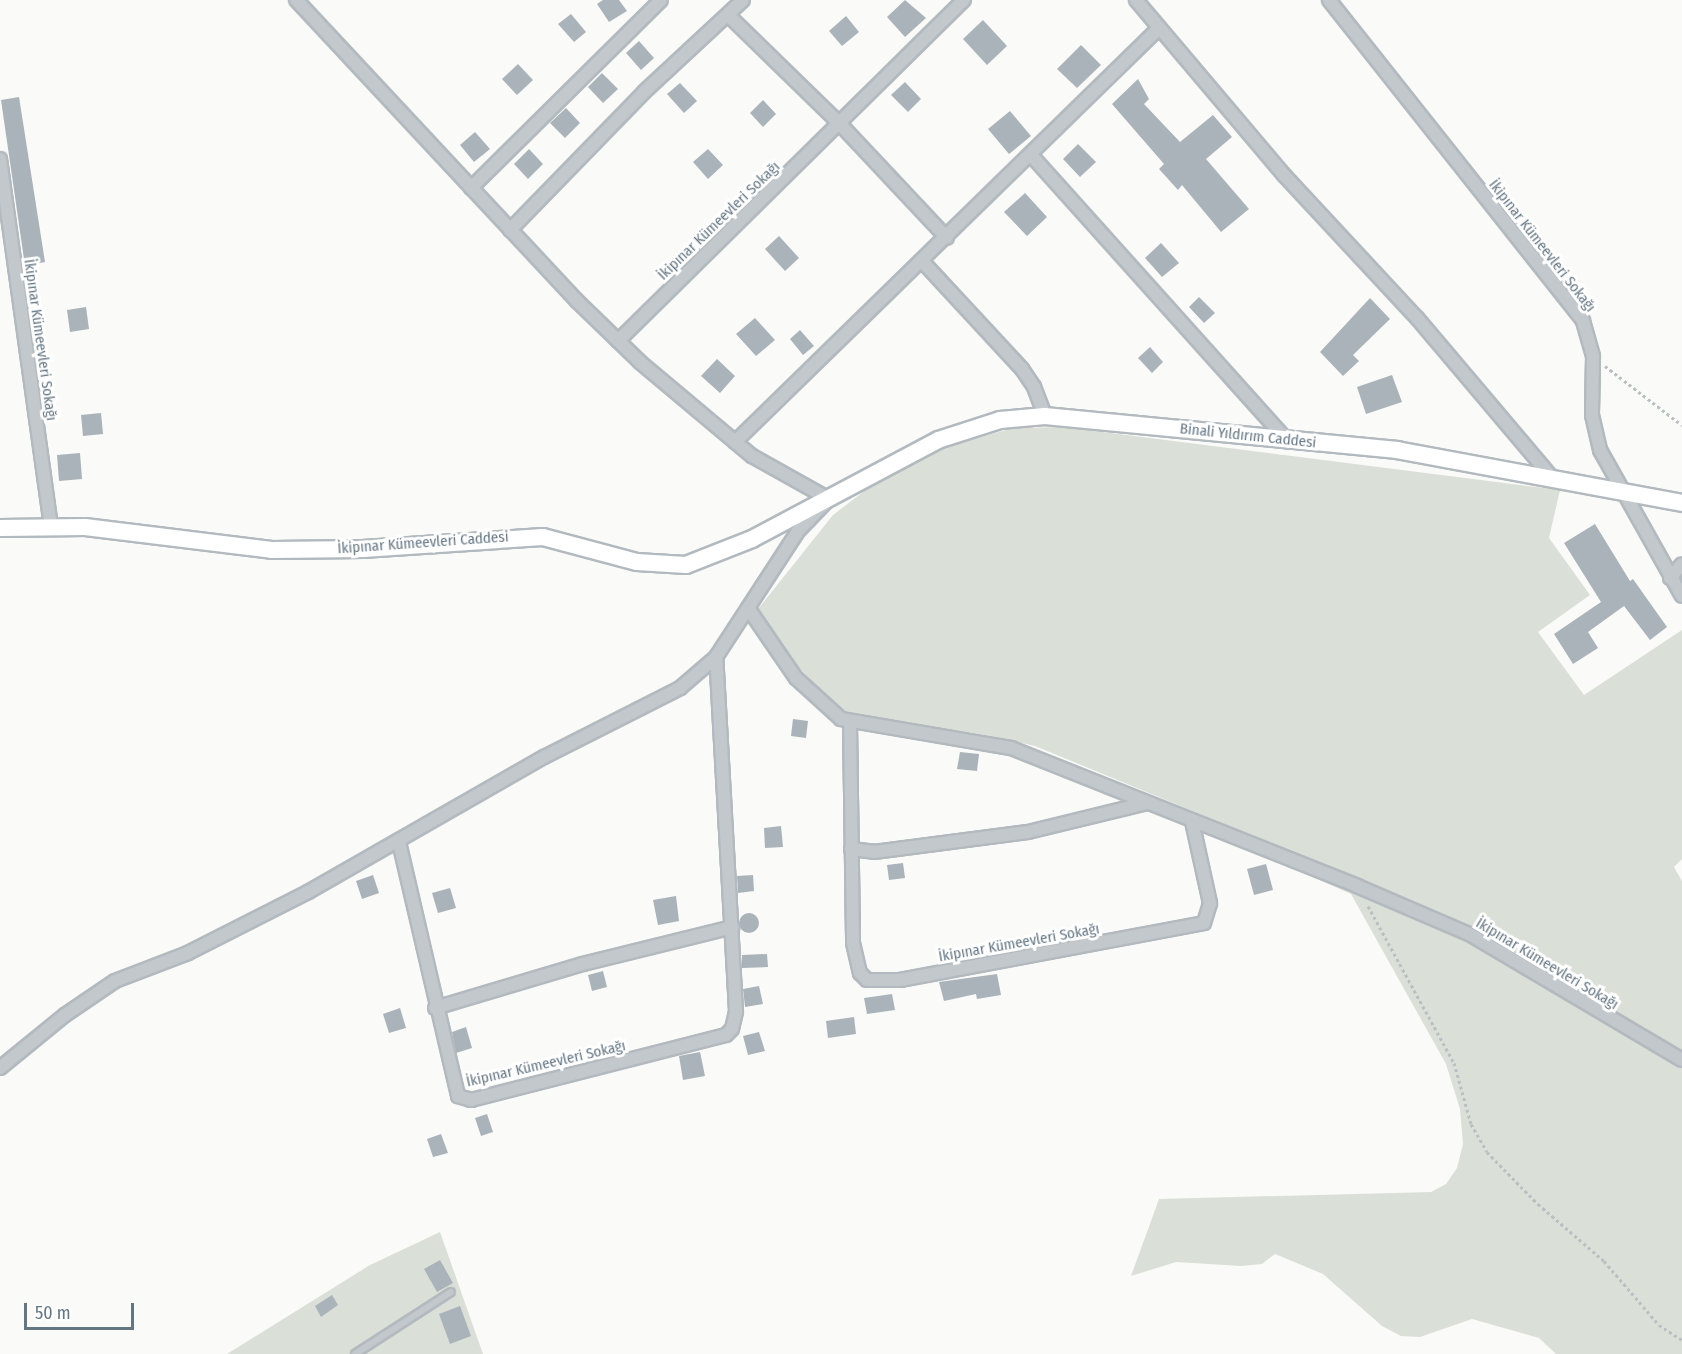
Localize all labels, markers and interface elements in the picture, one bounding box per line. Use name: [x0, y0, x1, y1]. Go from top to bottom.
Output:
street label: İkipınar Kümeevleri Sokağı: [654, 158, 784, 284]
street label: İkipınar Kümeevleri Sokağı: [1485, 176, 1599, 316]
street label: İkipınar Kümeevleri Sokağı: [20, 258, 60, 422]
street label: Binali Yıldırım Caddesi: [1179, 420, 1317, 452]
street label: İkipınar Kümeevleri Caddesi: [337, 528, 509, 558]
street label: İkipınar Kümeevleri Sokağı: [1472, 914, 1622, 1014]
street label: İkipınar Kümeevleri Sokağı: [937, 920, 1101, 966]
street label: İkipınar Kümeevleri Sokağı: [465, 1037, 627, 1091]
scale bar: [27, 1291, 136, 1329]
text: 50 m: [35, 1302, 71, 1324]

